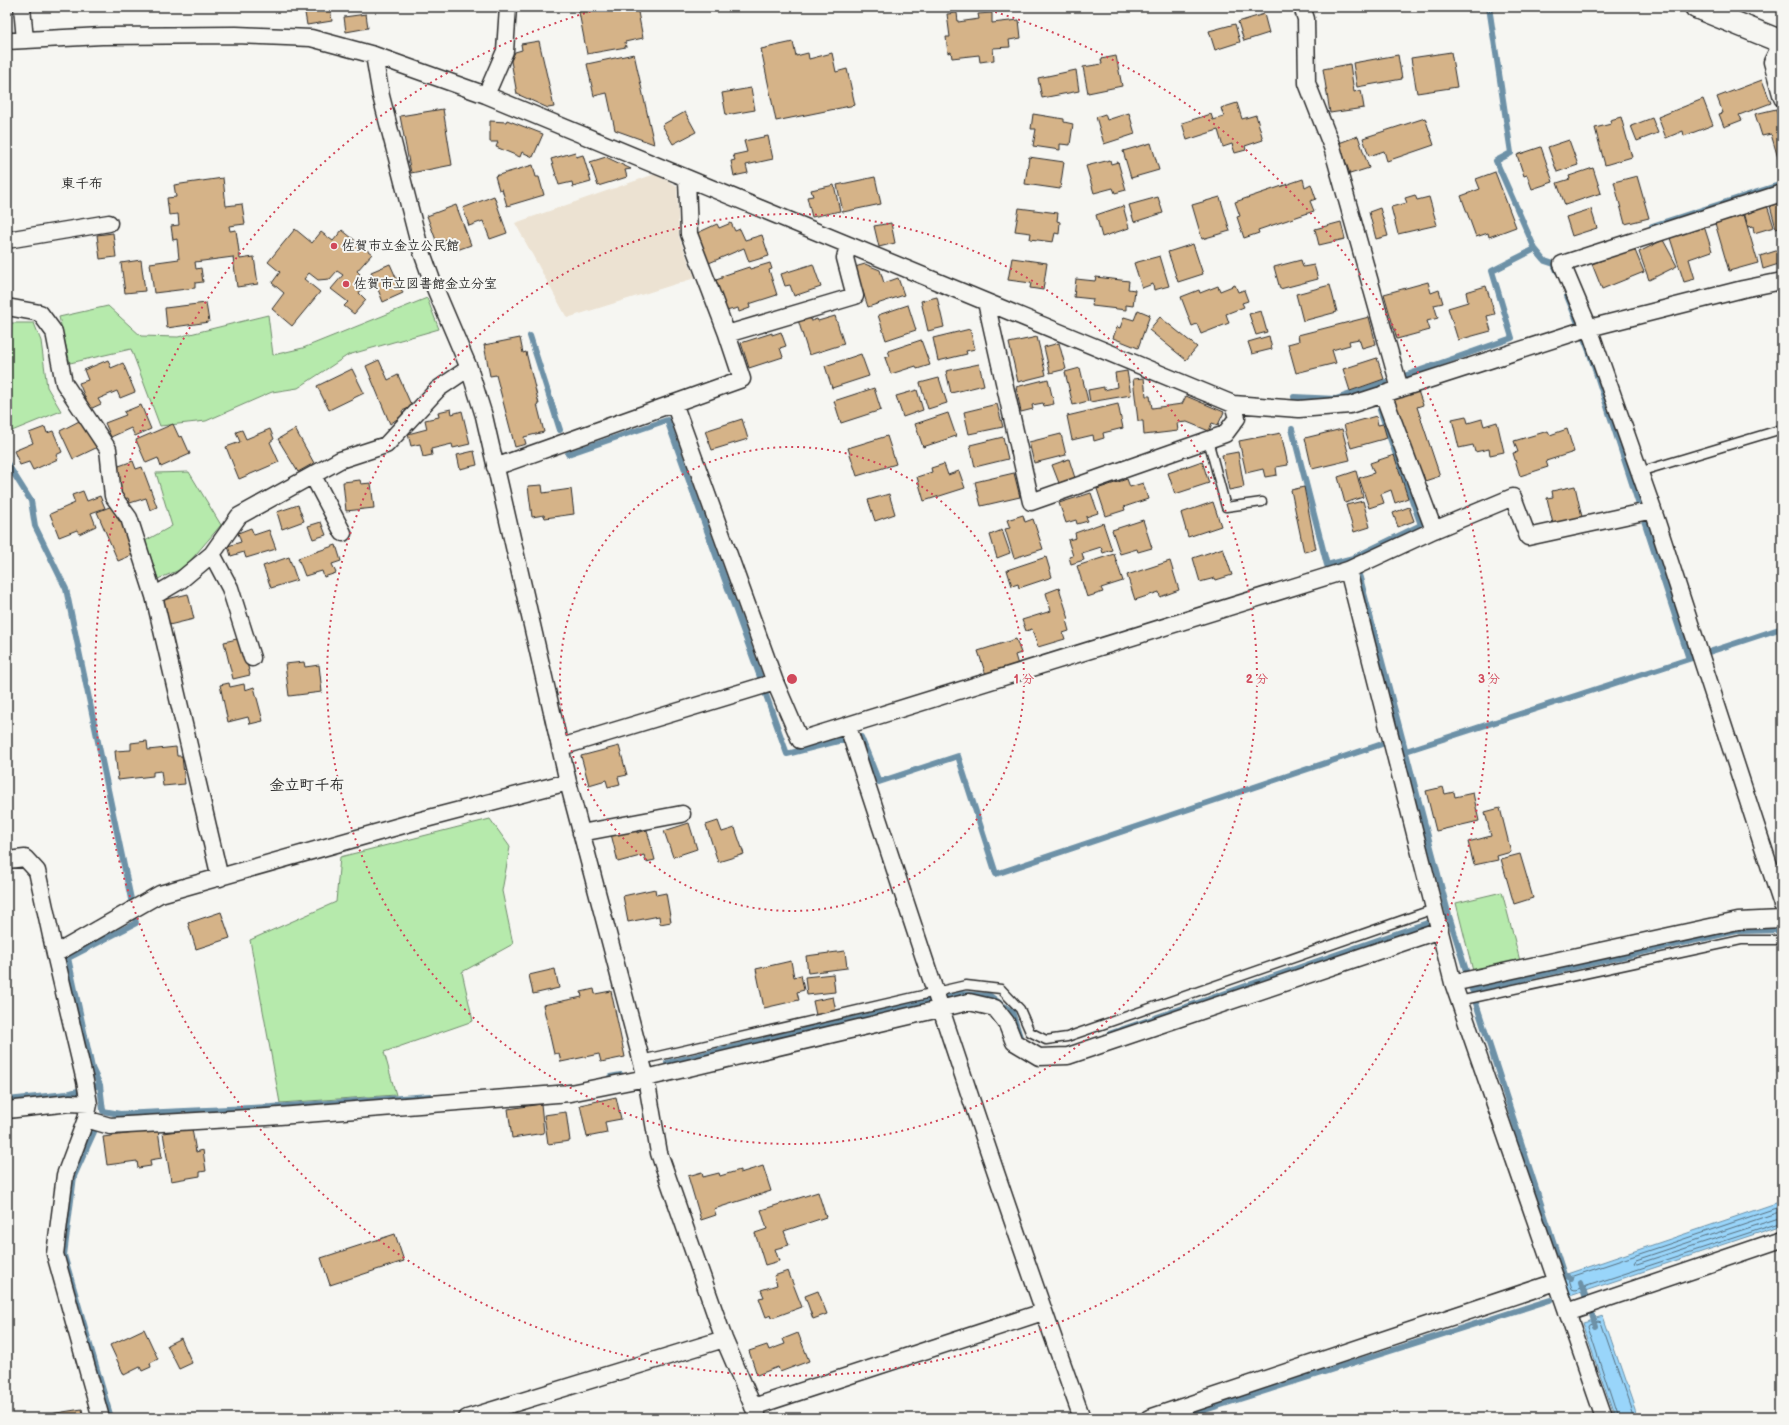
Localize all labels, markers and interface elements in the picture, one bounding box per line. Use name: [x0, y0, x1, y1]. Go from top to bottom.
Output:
district label: 東千布: [61, 175, 103, 192]
place label: 佐賀市立金立公民館: [342, 238, 459, 254]
marker: 佐賀市立金立公民館: [329, 241, 339, 251]
place label: 佐賀市立図書館金立分室: [354, 276, 497, 292]
marker: 佐賀市立図書館金立分室: [341, 279, 351, 289]
centre of rings: [785, 672, 799, 686]
text: 1 分: [1014, 672, 1034, 687]
text: 2 分: [1246, 672, 1268, 687]
text: 3 分: [1478, 672, 1500, 687]
district label: 金立町千布: [269, 776, 345, 795]

